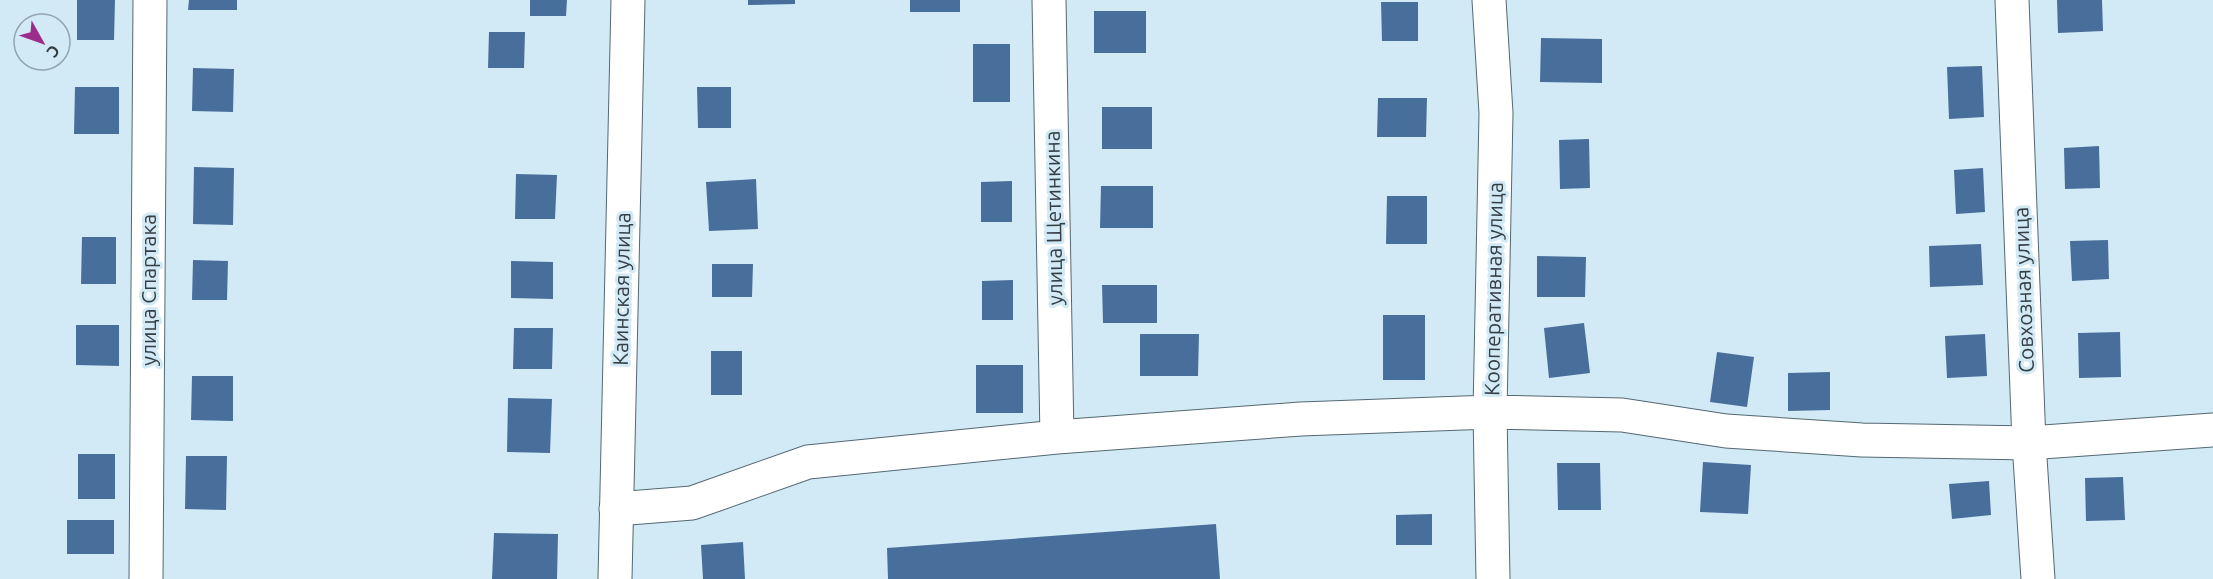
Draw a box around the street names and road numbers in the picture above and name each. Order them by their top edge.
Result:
street label: улица Щетинкина [1039,130,1067,306]
street label: Кооперативная улица [1479,182,1507,396]
street label: Совхозная улица [2008,207,2038,373]
street label: Каинская улица [608,212,634,366]
street label: улица Спартака [136,214,160,366]

